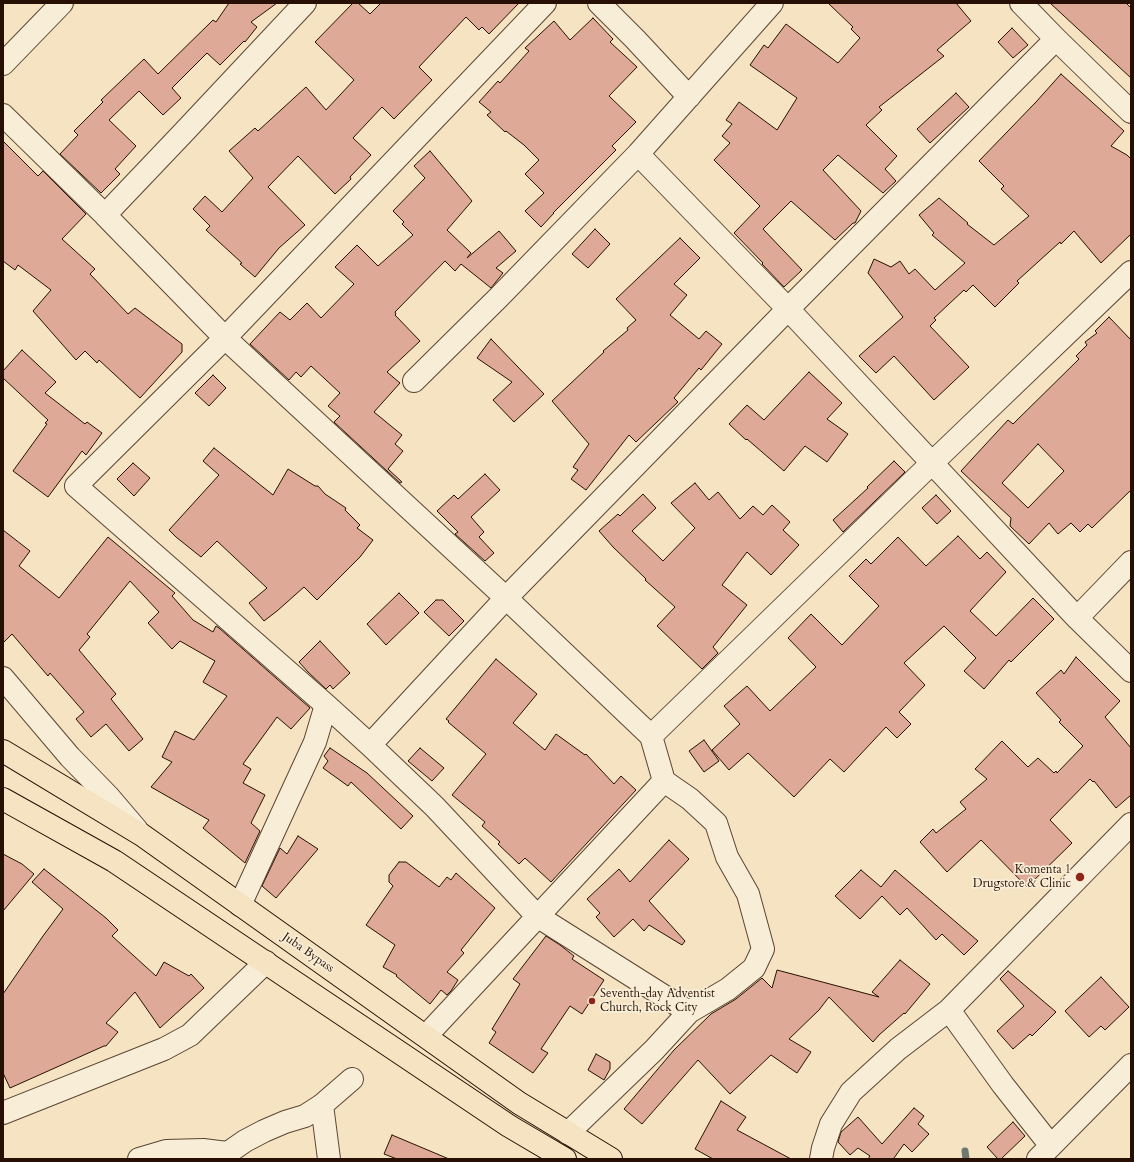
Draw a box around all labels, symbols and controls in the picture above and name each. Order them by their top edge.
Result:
place label: Komenta 1 Drugstore & Clinic [973,863,1071,891]
marker: Komenta 1 Drugstore & Clinic [1074,871,1086,883]
street label: Juba Bypass [279,930,337,976]
place label: Seventh-day Adventist Church, Rock City [600,987,715,1015]
marker: Seventh-day Adventist Church, Rock City [587,996,597,1006]

